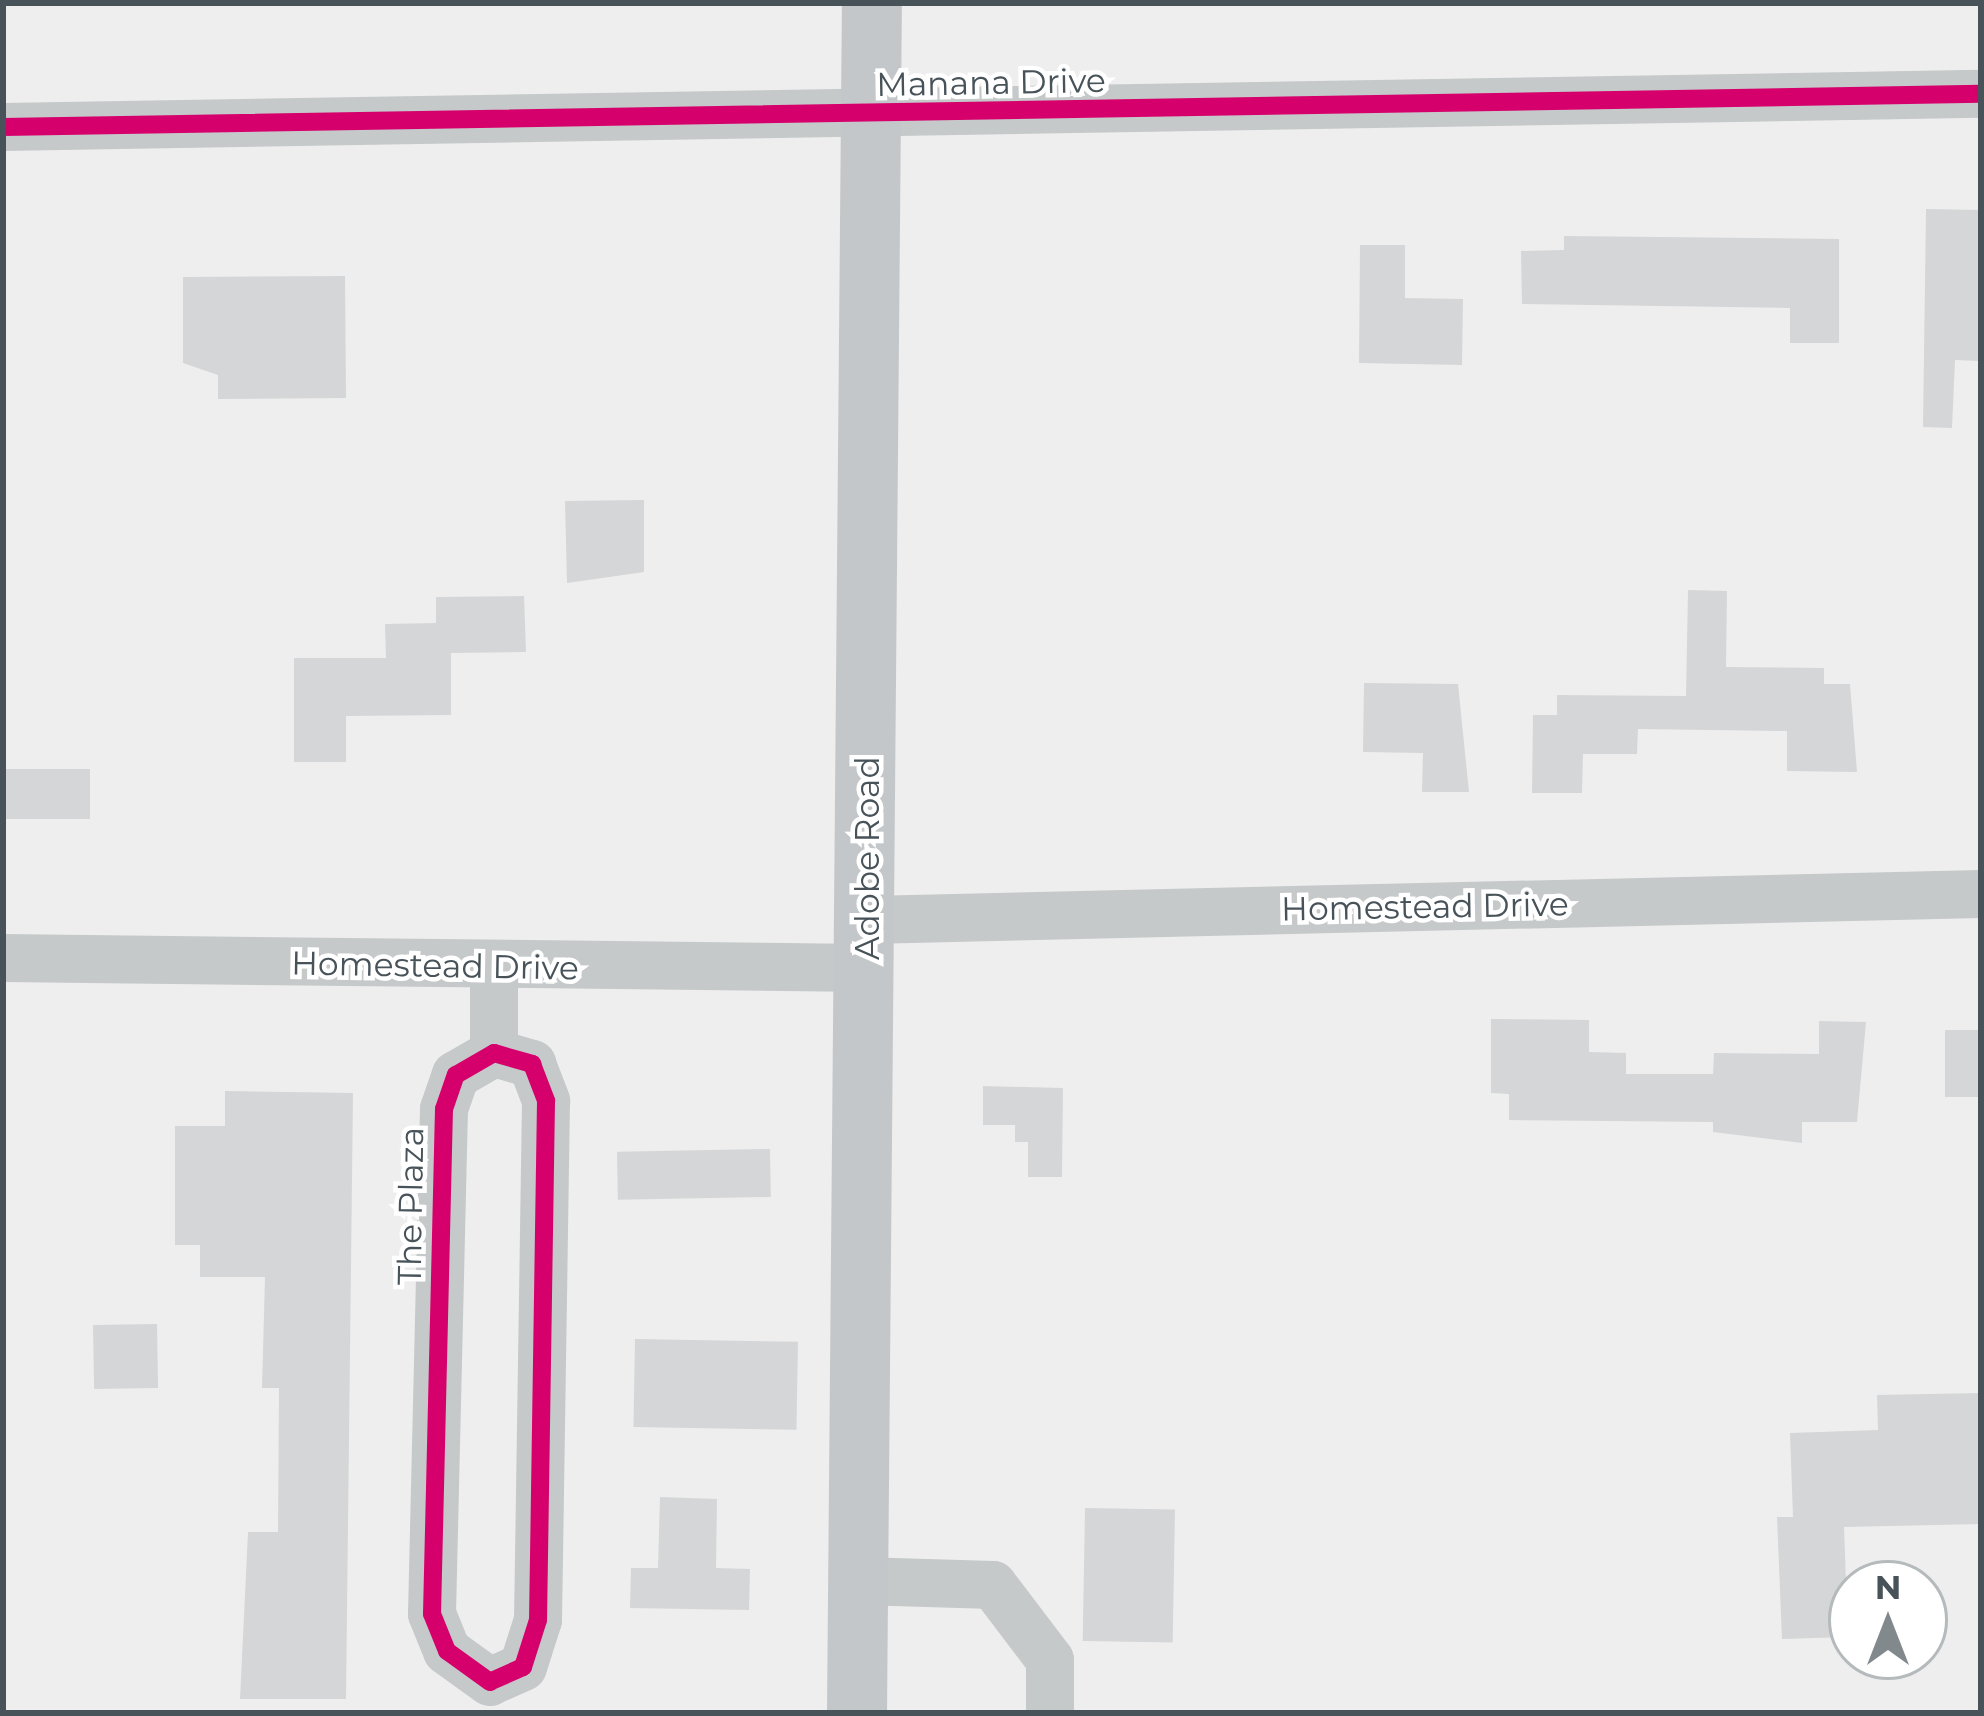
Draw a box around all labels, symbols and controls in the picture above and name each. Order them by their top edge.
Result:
street label: Manana Drive [876,61,1106,105]
street label: Adobe Road [848,756,888,960]
street label: Homestead Drive [1281,885,1569,929]
street label: Homestead Drive [291,944,579,988]
street label: The Plaza [390,1127,432,1285]
north arrow [1828,1560,1948,1680]
text: N [1875,1567,1901,1607]

